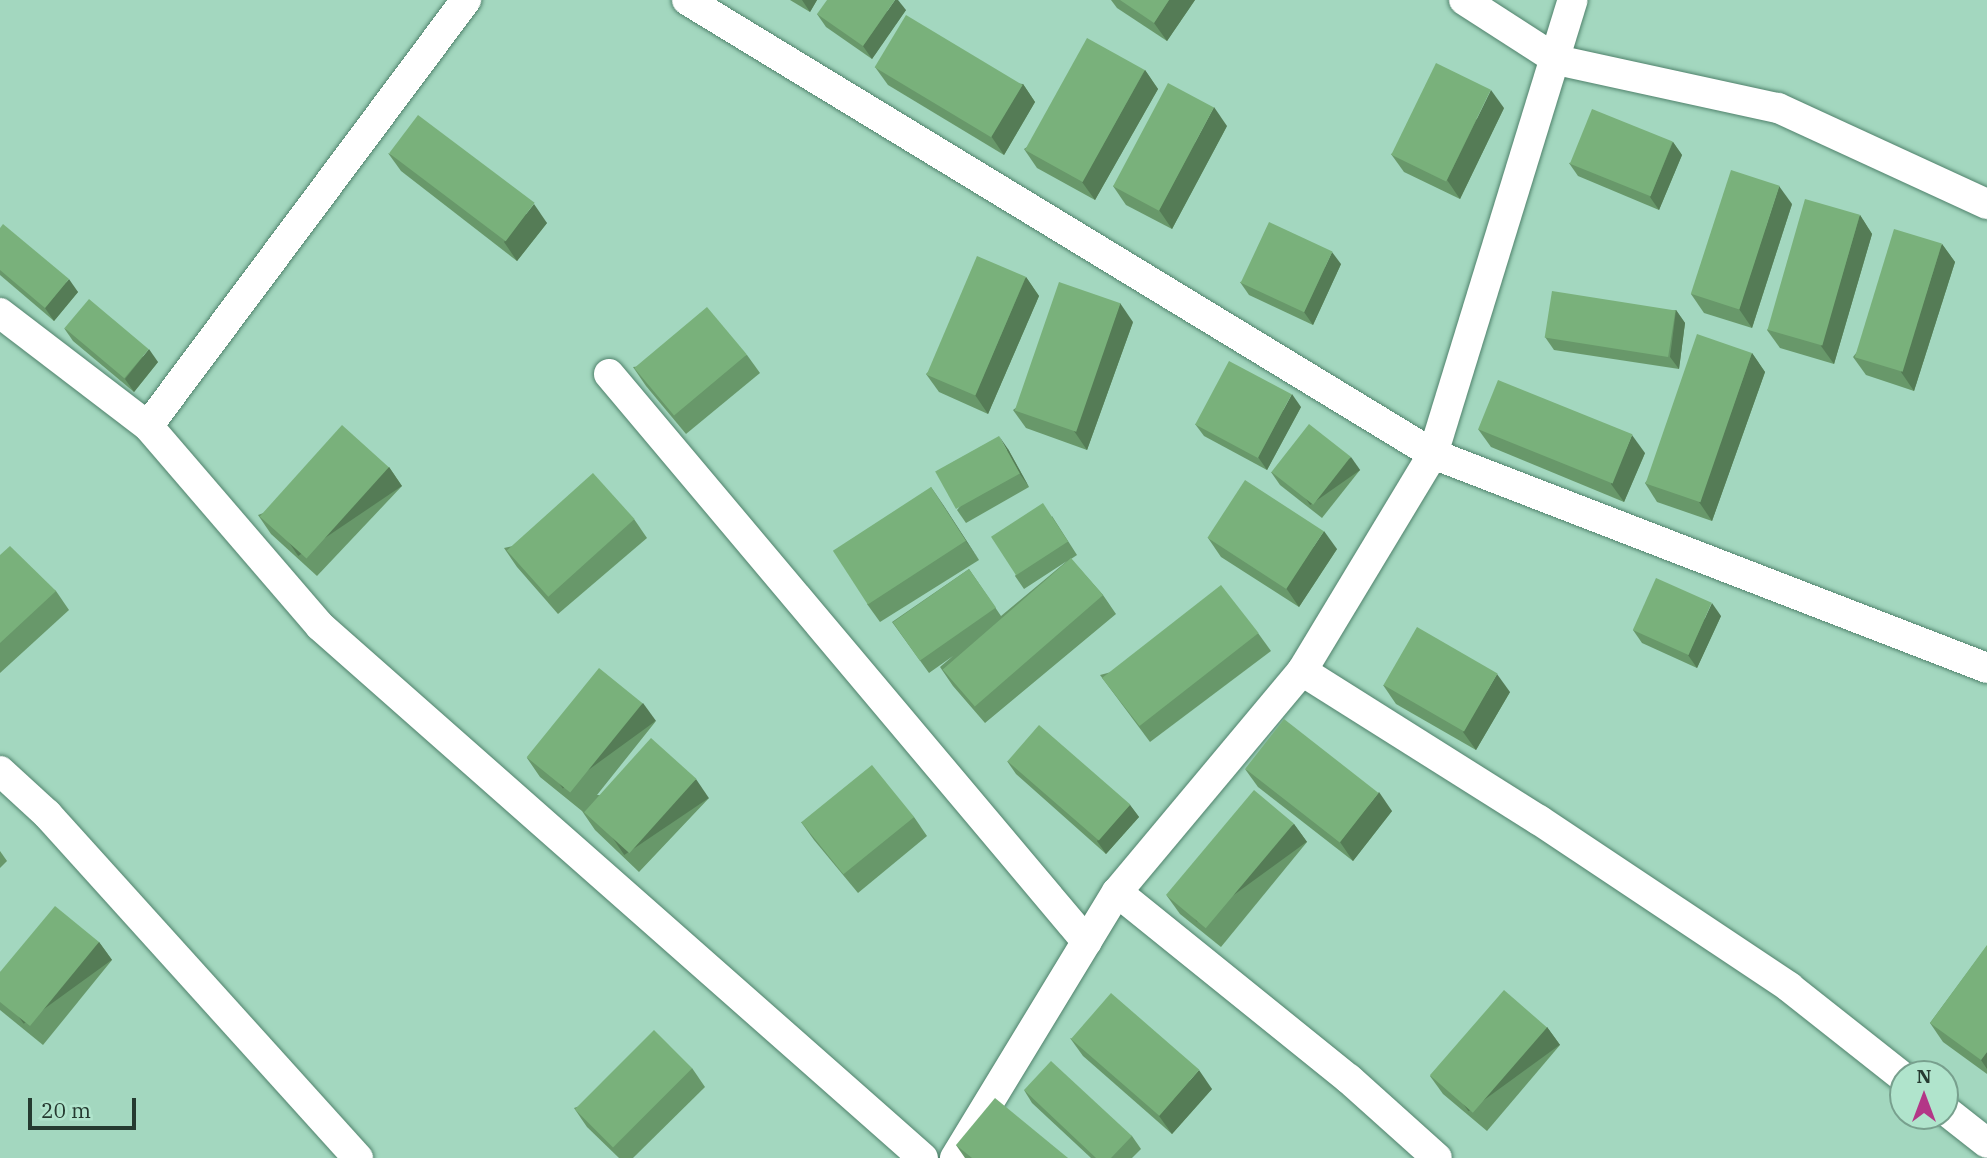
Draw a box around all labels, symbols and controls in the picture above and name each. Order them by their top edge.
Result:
north arrow [1889,1060,1959,1130]
text: N [1916,1064,1932,1088]
scale bar [32,1084,140,1128]
text: 20 m [41,1096,91,1124]

